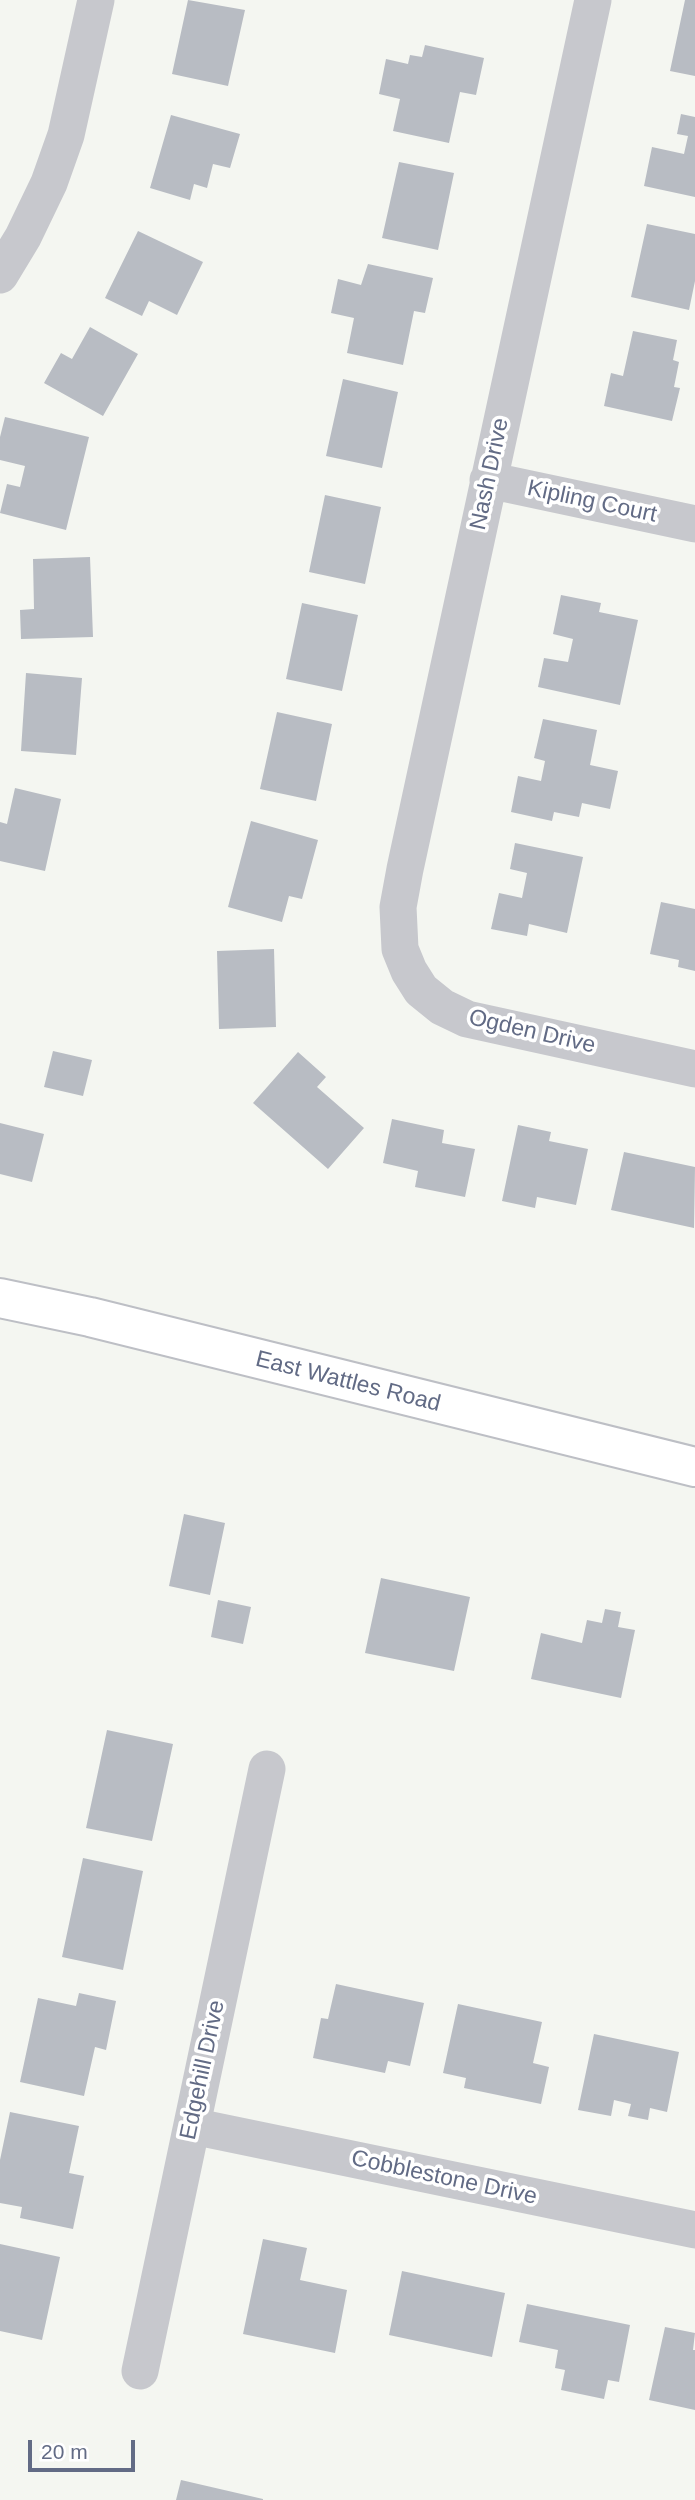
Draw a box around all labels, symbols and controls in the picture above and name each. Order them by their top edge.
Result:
street label: Nash Drive [465,415,515,533]
street label: Kipling Court [525,475,659,529]
street label: Ogden Drive [466,1004,598,1060]
street label: East Wattles Road [253,1346,443,1418]
street label: Edgehill Drive [175,1998,231,2142]
street label: Cobblestone Drive [349,2145,539,2211]
scale bar [32,2426,138,2470]
text: 20 m [41,2440,88,2463]

